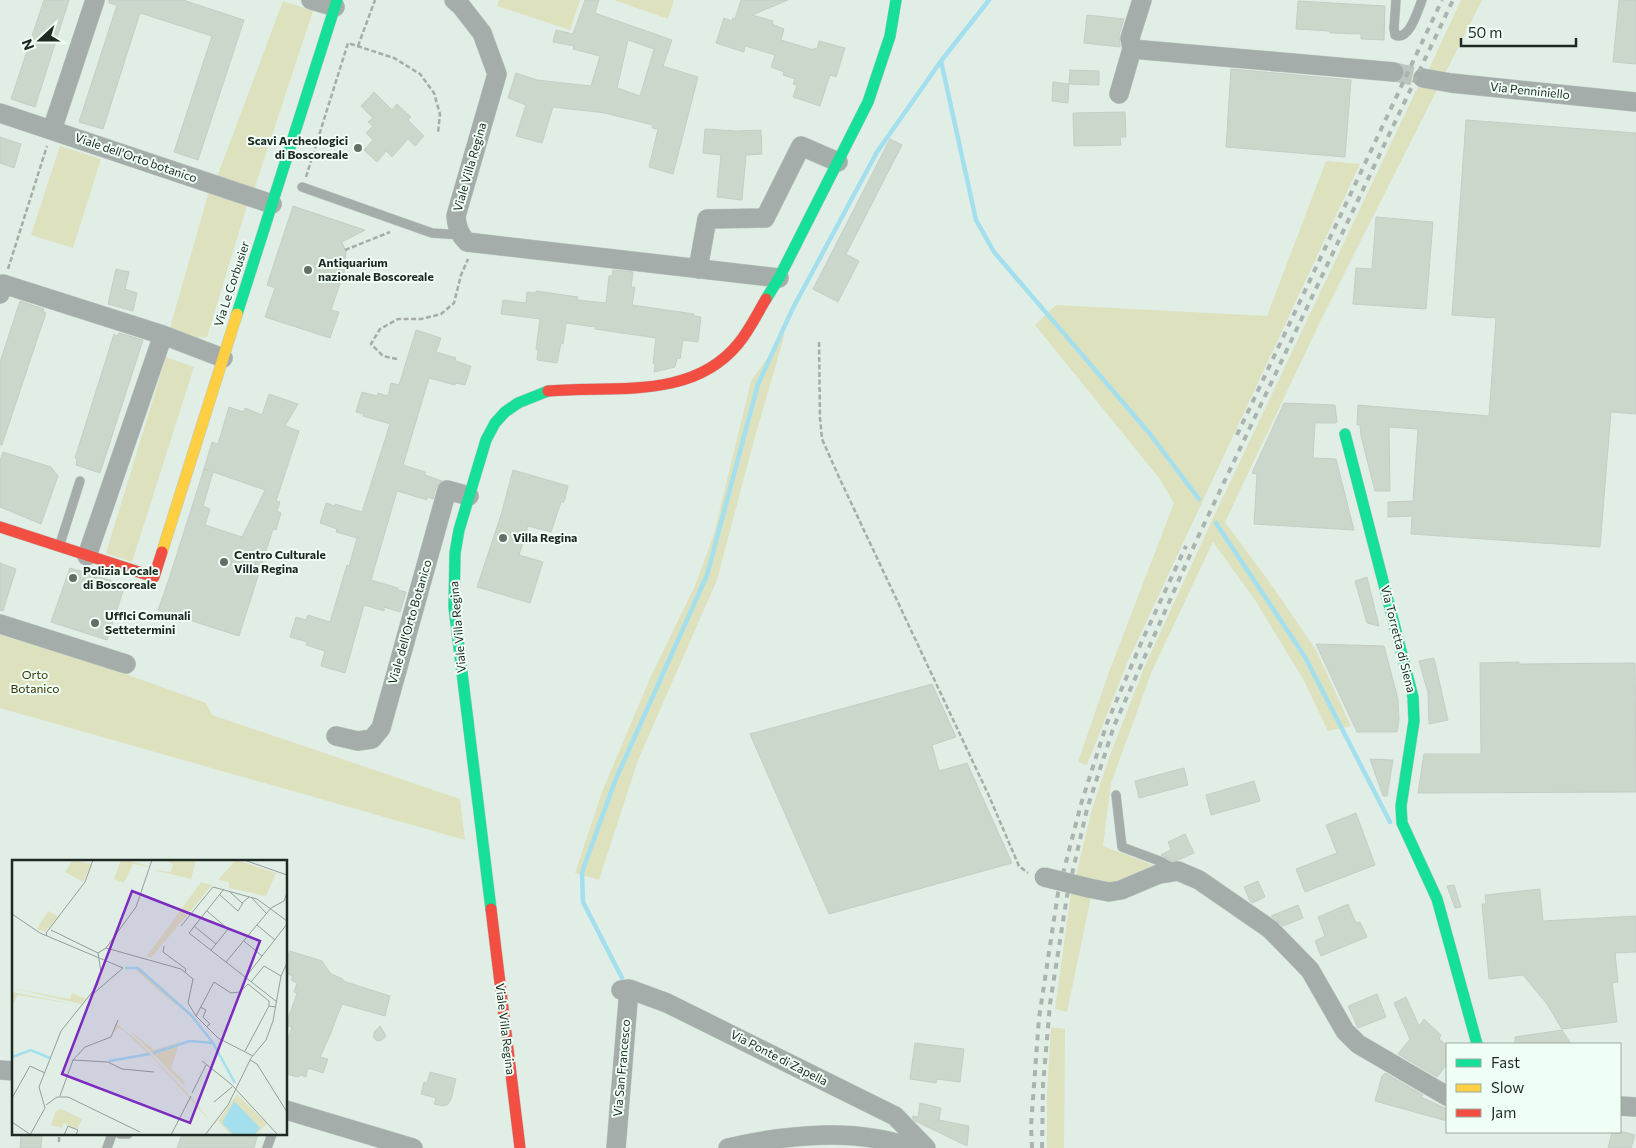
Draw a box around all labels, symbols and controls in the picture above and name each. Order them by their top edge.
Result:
north arrow [15,15,65,65]
scale bar [1461,15,1576,47]
text: 50 m [1468,23,1502,41]
text: N [18,37,37,53]
street label: Via Penniniello [1490,79,1571,101]
street label: Viale Villa Regina [450,121,488,213]
street label: Viale dell'Orto botanico [73,130,199,185]
place label: Scavi Archeologici di Boscoreale [247,133,348,161]
marker: Scavi Archeologici di Boscoreale [352,142,364,154]
street label: Via Le Corbusier [211,239,252,328]
place label: Antiquarium nazionale Boscoreale [318,255,434,283]
marker: Antiquarium nazionale Boscoreale [302,264,314,276]
place label: Villa Regina [513,530,577,544]
marker: Villa Regina [497,532,509,544]
place label: Centro Culturale Villa Regina [234,547,326,575]
marker: Centro Culturale Villa Regina [218,556,230,568]
street label: Viale dell'Orto Botanico [385,558,434,686]
place label: Polizia Locale di Boscoreale [83,563,158,591]
marker: Polizia Locale di Boscoreale [67,572,79,584]
street label: Viale Villa Regina [446,581,468,674]
street label: Via Torretta di Siena [1379,584,1419,694]
place label: Uffici Comunali Settetermini [105,608,191,636]
marker: Uffici Comunali Settetermini [89,617,101,629]
park label: Orto Botanico [10,667,60,695]
inset map [12,860,288,1136]
street label: Viale Villa Regina [493,982,519,1075]
street label: Via San Francesco [610,1019,632,1117]
street label: Via Ponte di Zapella [729,1027,830,1088]
legend [1446,1043,1621,1133]
text: Fast [1491,1053,1520,1071]
text: Slow [1491,1078,1524,1096]
text: Jam [1491,1103,1516,1121]

